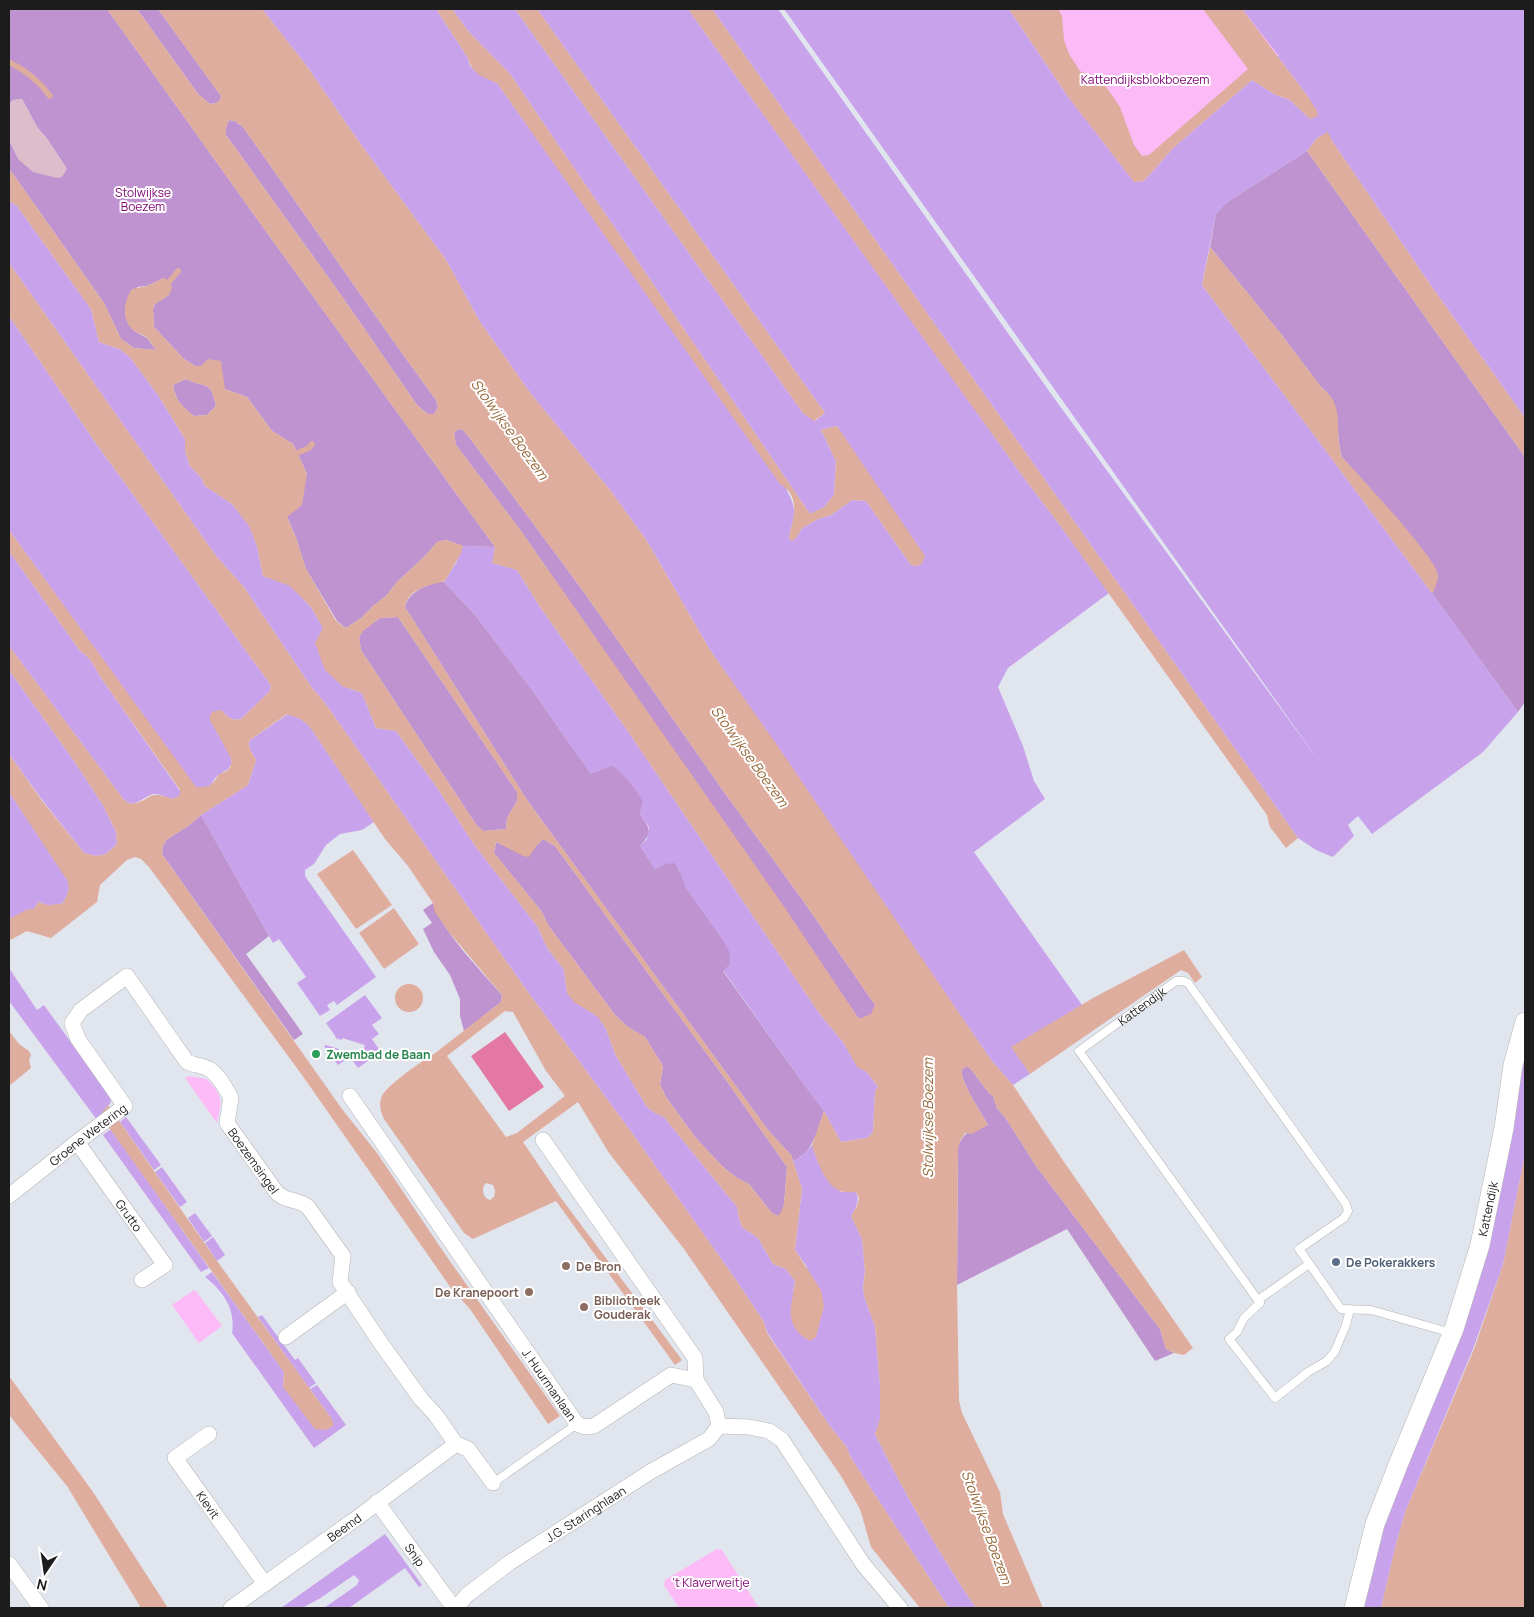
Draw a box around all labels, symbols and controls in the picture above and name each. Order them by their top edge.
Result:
park label: Kattendijksblokboezem [1081,71,1209,88]
park label: Stolwijkse Boezem [115,184,171,215]
water label: Stolwijkse Boezem [467,375,554,484]
water label: Stolwijkse Boezem [707,702,794,811]
street label: Kattendijk [1114,982,1170,1029]
place label: Zwembad de Baan [326,1046,431,1063]
marker: Zwembad de Baan [310,1048,322,1060]
water label: Stolwijkse Boezem [918,1057,937,1178]
street label: Groene Wetering [45,1099,130,1170]
street label: Boezemsingel [224,1124,283,1197]
street label: Kattendijk [1474,1179,1502,1238]
street label: Grutto [112,1196,147,1235]
place label: De Pokerakkers [1346,1254,1436,1271]
marker: De Pokerakkers [1330,1256,1342,1268]
place label: De Bron [576,1258,621,1275]
marker: De Bron [560,1260,572,1272]
place label: De Kranepoort [435,1284,519,1301]
marker: De Kranepoort [523,1286,535,1298]
place label: Bibliotheek Gouderak [594,1292,661,1323]
marker: Bibliotheek Gouderak [578,1301,590,1313]
street label: J. Huurmanlaan [519,1345,581,1424]
water label: Stolwijkse Boezem [958,1467,1017,1588]
street label: J.G. Staringhlaan [542,1481,629,1546]
street label: Kievit [193,1487,224,1522]
street label: Beemd [323,1509,365,1545]
street label: Snip [401,1540,429,1569]
north arrow [20,1547,70,1597]
park label: 't Klaverweitje [673,1574,749,1591]
text: N [35,1575,49,1596]

